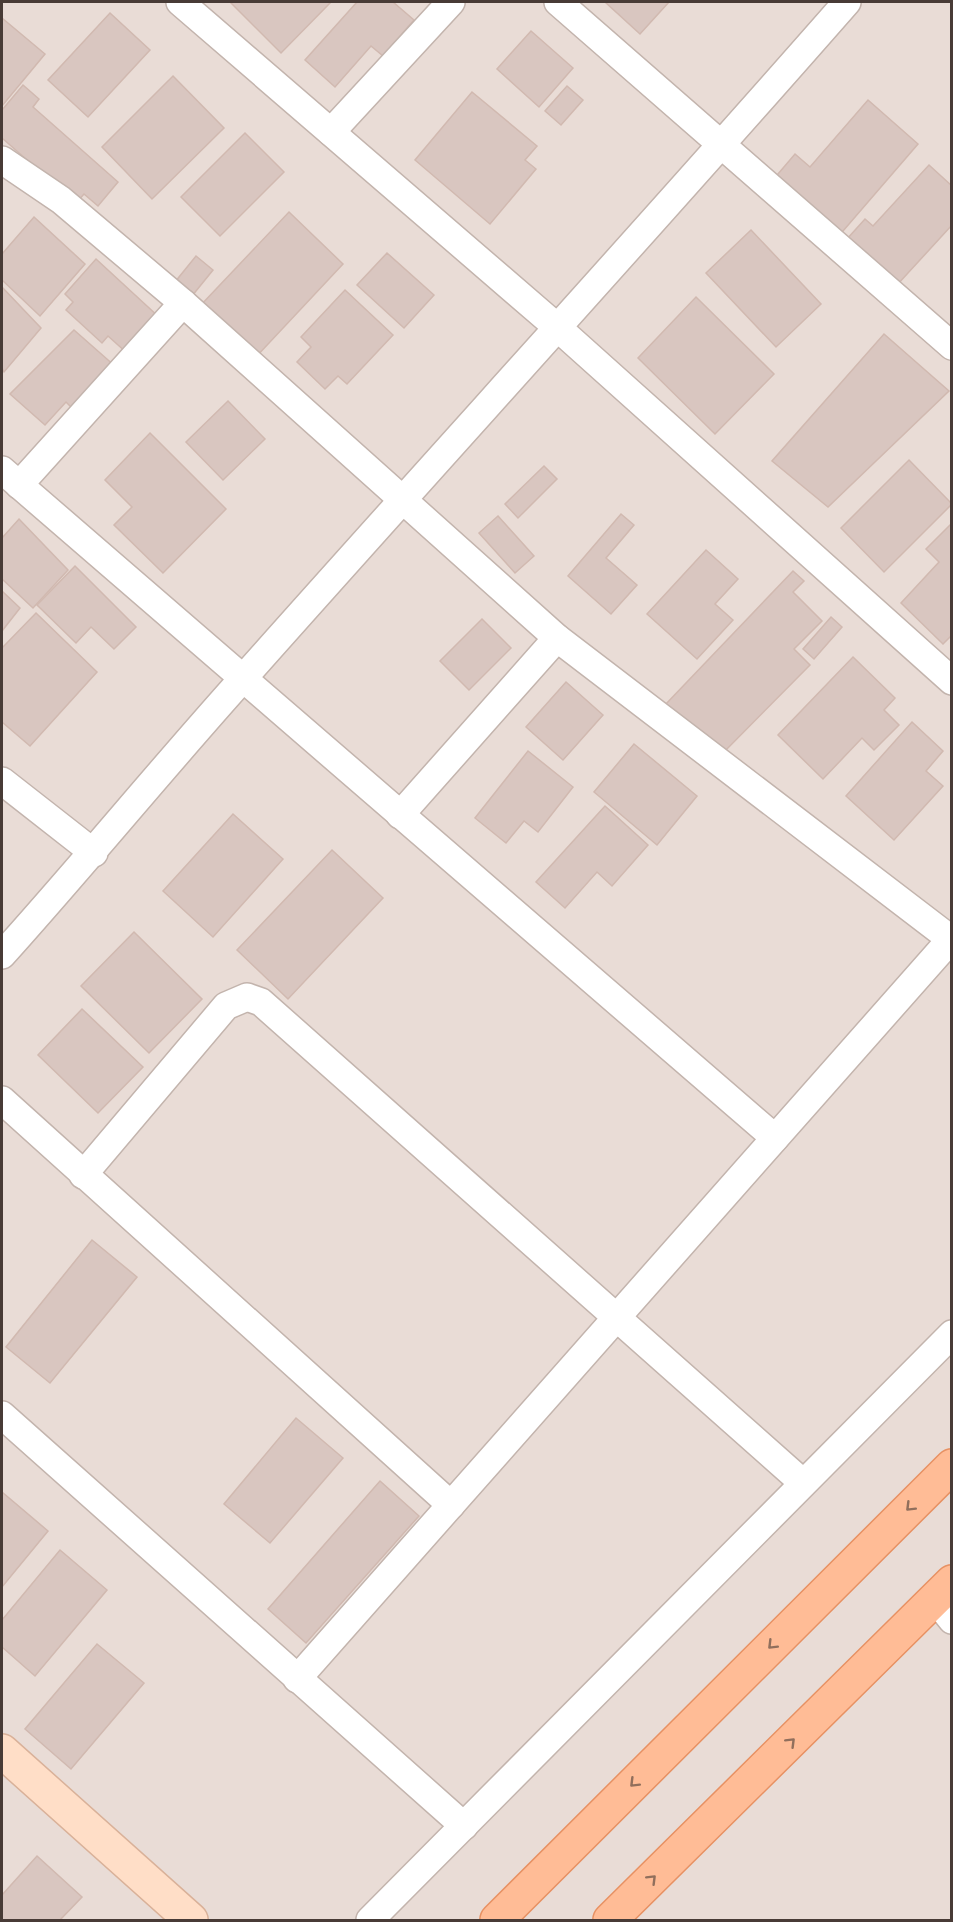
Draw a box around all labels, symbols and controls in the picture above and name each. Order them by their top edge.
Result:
one-way arrow [907,1500,917,1511]
one-way arrow [769,1638,779,1649]
one-way arrow [783,1739,794,1750]
one-way arrow [631,1775,642,1786]
one-way arrow [644,1876,655,1887]

